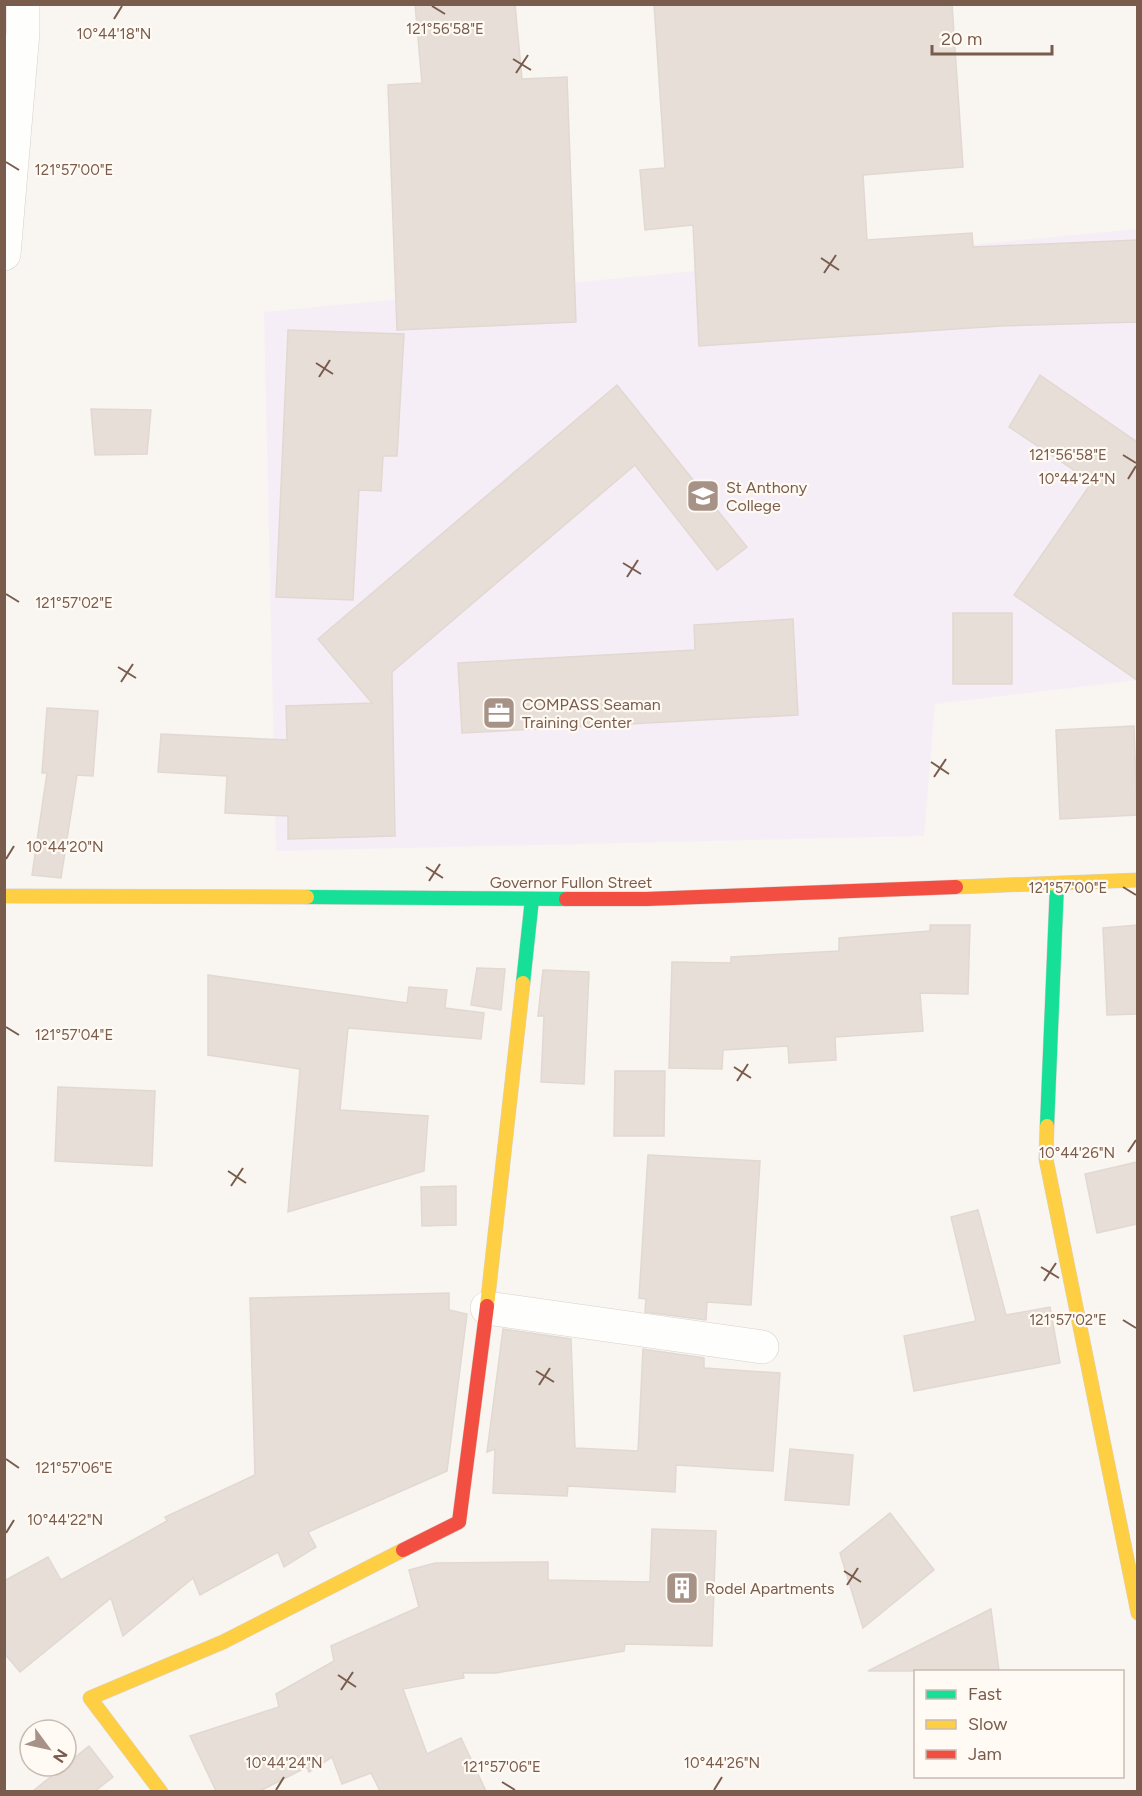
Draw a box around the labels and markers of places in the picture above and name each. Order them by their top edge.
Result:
school or university icon: St Anthony College [685,478,721,514]
place label: St Anthony College [726,478,808,515]
office icon: COMPASS Seaman Training Center [481,695,517,731]
place label: COMPASS Seaman Training Center [522,695,661,732]
building icon: Rodel Apartments [664,1570,700,1606]
place label: Rodel Apartments [705,1579,835,1598]

